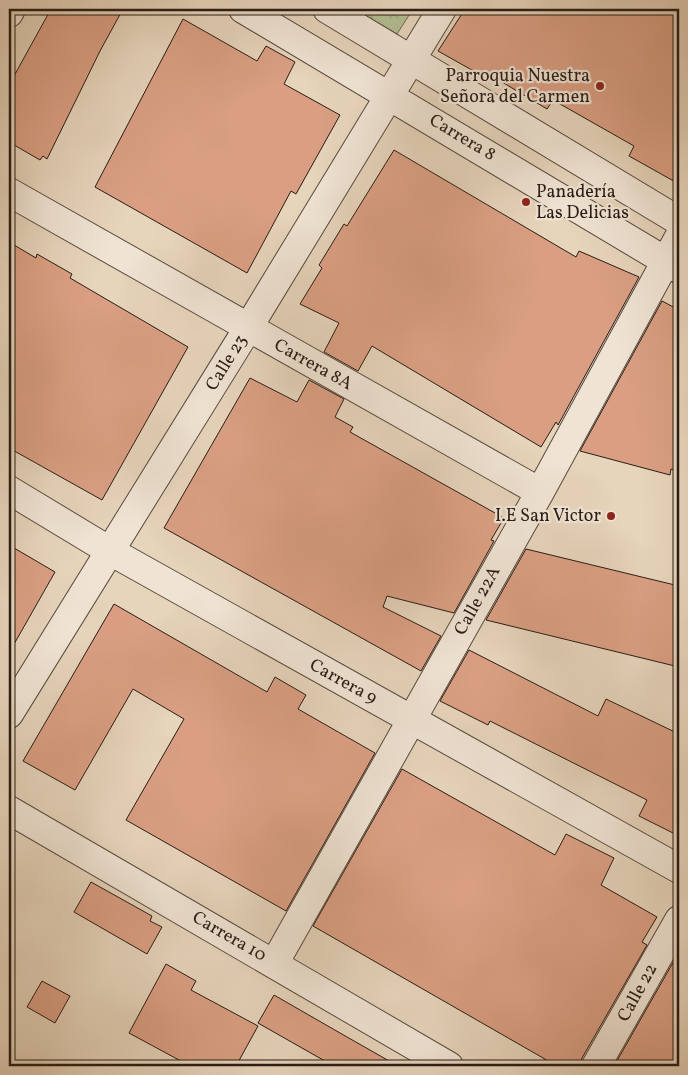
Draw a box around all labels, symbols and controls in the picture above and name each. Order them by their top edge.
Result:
place label: Parroquia Nuestra Señora del Carmen [440,64,590,110]
marker: Parroquia Nuestra Señora del Carmen [594,80,606,92]
street label: Carrera 8 [424,108,500,168]
place label: Panadería Las Delicias [536,180,629,226]
marker: Panadería Las Delicias [520,196,532,208]
street label: Calle 23 [200,330,254,396]
street label: Carrera 8A [269,333,357,397]
place label: I.E San Victor [495,504,601,529]
marker: I.E San Victor [605,510,617,522]
street label: Calle 22A [449,562,507,640]
street label: Carrera 9 [305,653,381,711]
street label: Carrera 10 [187,906,271,968]
street label: Calle 22 [612,959,664,1027]

